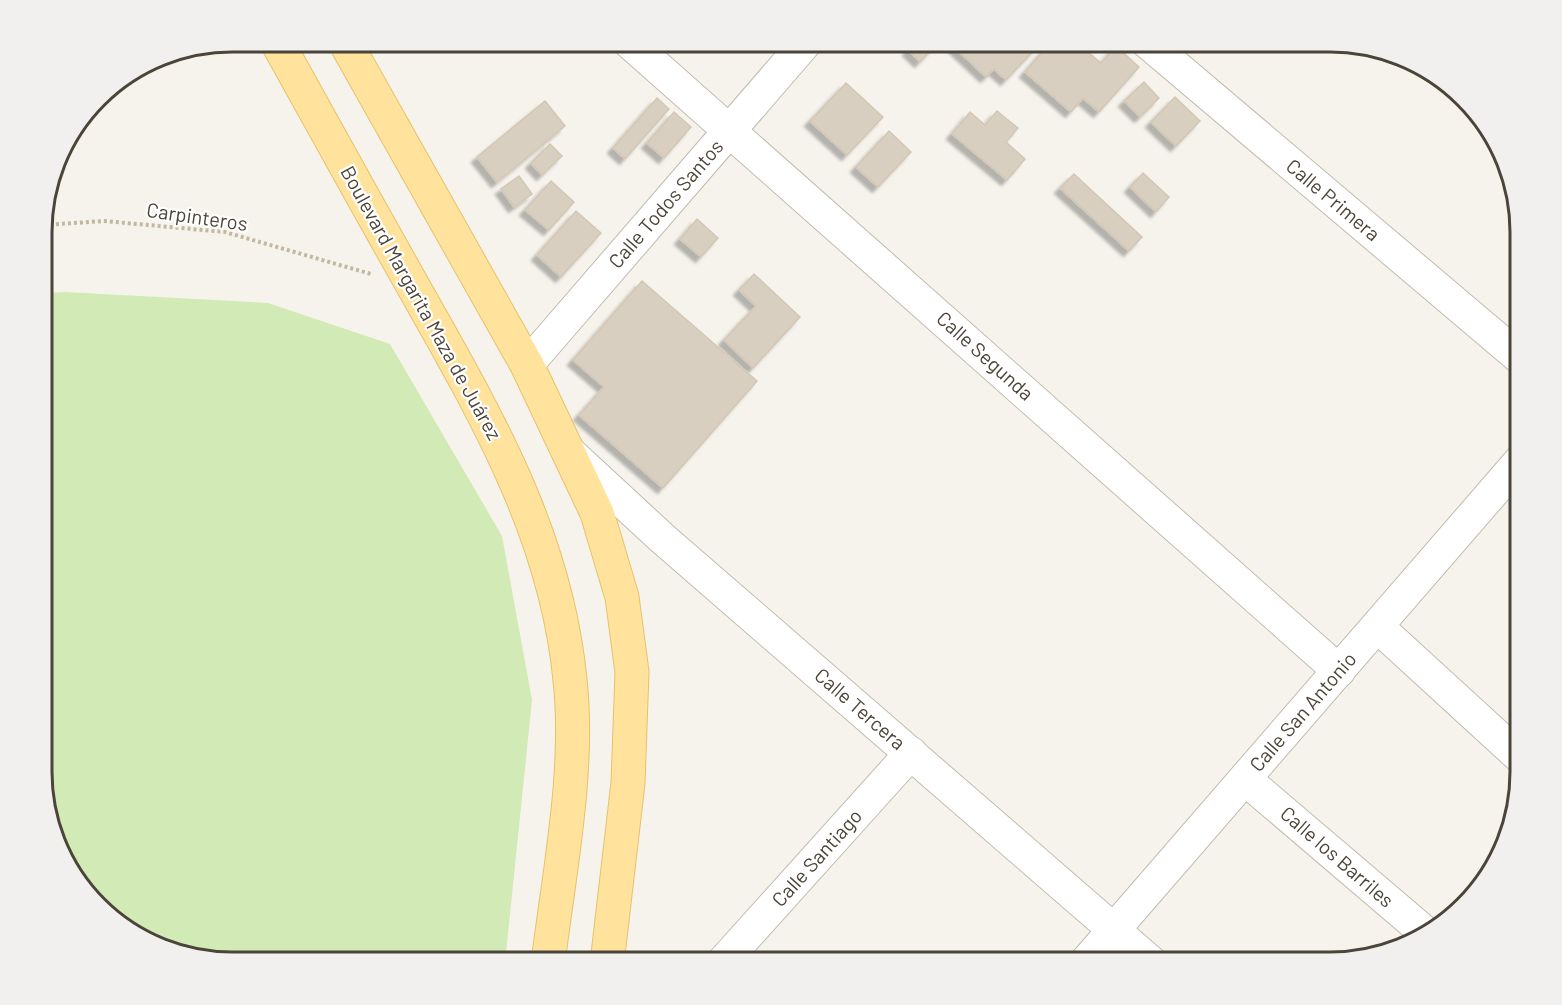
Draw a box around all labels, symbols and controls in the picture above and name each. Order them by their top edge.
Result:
street label: Calle Todos Santos [603,134,728,273]
street label: Calle Primera [1282,153,1385,245]
street label: Boulevard Margarita Maza de Juárez [336,161,507,444]
street label: Carpinteros [145,197,249,235]
street label: Calle Segunda [932,306,1039,405]
street label: Calle San Antonio [1244,647,1361,776]
street label: Calle Tercera [810,662,911,754]
street label: Calle los Barriles [1276,801,1399,912]
street label: Calle Santiago [766,804,866,911]

